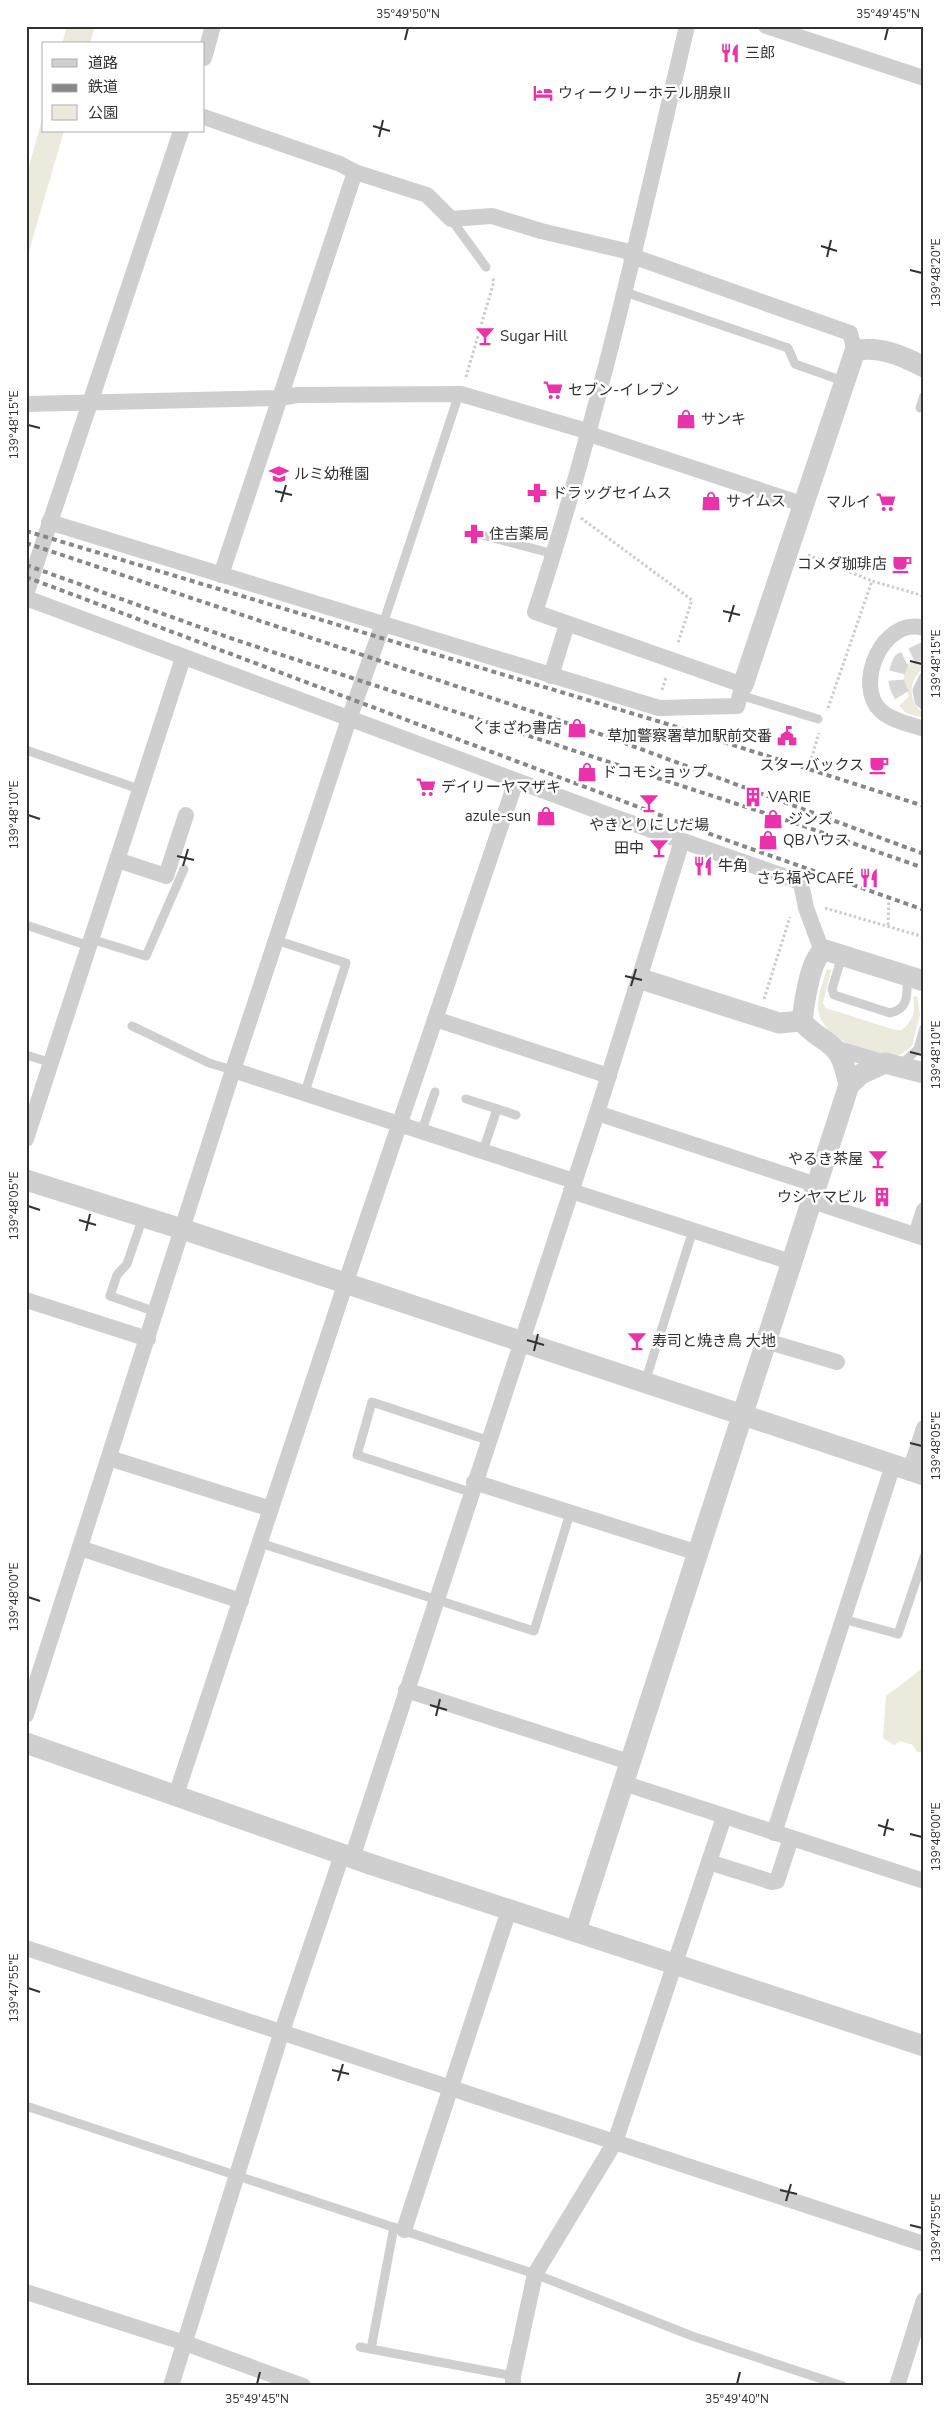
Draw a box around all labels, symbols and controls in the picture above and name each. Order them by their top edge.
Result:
text: 35°49'50"N [376,6,440,22]
text: 35°49'45"N [856,6,920,22]
legend [42,42,205,132]
restaurant icon: 三郎 [719,42,741,64]
place label: 三郎 [745,43,775,63]
text: 道路 [88,53,118,73]
text: 鉄道 [88,77,118,97]
hotel icon: ウィークリーホテル朋泉II [532,82,554,104]
place label: ウィークリーホテル朋泉II [558,83,731,103]
text: 公園 [88,103,118,123]
text: 139°48'20"E [928,238,944,308]
bar icon: Sugar Hill [474,325,496,347]
place label: Sugar Hill [500,326,568,346]
supermarket icon: セブン-イレブン [542,379,564,401]
place label: セブン-イレブン [568,380,679,400]
text: 139°48'15"E [6,390,22,460]
shop icon: サンキ [675,408,697,430]
place label: サンキ [701,409,746,429]
school or university icon: ルミ幼稚園 [268,463,290,485]
place label: ルミ幼稚園 [294,464,369,484]
pharmacy icon: ドラッグセイムス [526,482,548,504]
place label: ドラッグセイムス [552,483,672,503]
shop icon: サイムス [700,490,722,512]
place label: サイムス [726,491,786,511]
supermarket icon: マルイ [875,491,897,513]
place label: マルイ [826,492,871,512]
pharmacy icon: 住吉薬局 [463,523,485,545]
place label: 住吉薬局 [489,524,549,544]
cafe icon: コメダ珈琲店 [891,553,913,575]
place label: コメダ珈琲店 [797,554,887,574]
text: 139°48'15"E [928,629,944,699]
shop icon: くまざわ書店 [566,717,588,739]
place label: くまざわ書店 [472,718,562,738]
public building icon: 草加警察署草加駅前交番 [776,725,798,747]
place label: 草加警察署草加駅前交番 [607,726,772,746]
cafe icon: スターバックス [868,754,890,776]
place label: スターバックス [760,755,864,775]
shop icon: ドコモショップ [576,761,598,783]
place label: ドコモショップ [602,762,707,782]
supermarket icon: デイリーヤマザキ [415,776,437,798]
place label: デイリーヤマザキ [441,777,561,797]
text: 139°48'10"E [6,780,22,850]
building icon: VARIE [742,786,764,808]
place label: VARIE [767,787,811,807]
bar icon: やきとりにしだ場 [638,792,660,814]
shop icon: azule-sun [535,805,557,827]
place label: azule-sun [465,806,531,826]
shop icon: ジンズ [762,808,784,830]
place label: ジンズ [788,809,833,829]
place label: やきとりにしだ場 [589,815,709,835]
shop icon: QBハウス [757,829,779,851]
place label: QBハウス [783,830,850,850]
bar icon: 田中 [648,837,670,859]
place label: 田中 [614,838,644,858]
restaurant icon: 牛角 [692,855,714,877]
place label: 牛角 [718,856,748,876]
restaurant icon: さち福やCAFÉ [858,867,880,889]
place label: さち福やCAFÉ [756,868,854,888]
text: 139°48'10"E [928,1020,944,1090]
bar icon: やるき茶屋 [867,1148,889,1170]
place label: やるき茶屋 [788,1149,863,1169]
text: 139°48'05"E [6,1171,22,1241]
building icon: ウシヤマビル [871,1186,893,1208]
place label: ウシヤマビル [777,1187,867,1207]
bar icon: 寿司と焼き鳥 大地 [626,1330,648,1352]
place label: 寿司と焼き鳥 大地 [652,1331,776,1351]
text: 139°48'05"E [928,1411,944,1481]
text: 139°48'00"E [6,1562,22,1632]
text: 139°48'00"E [928,1802,944,1872]
text: 139°47'55"E [6,1953,22,2023]
text: 139°47'55"E [928,2193,944,2263]
text: 35°49'45"N [225,2391,289,2407]
text: 35°49'40"N [705,2391,769,2407]

